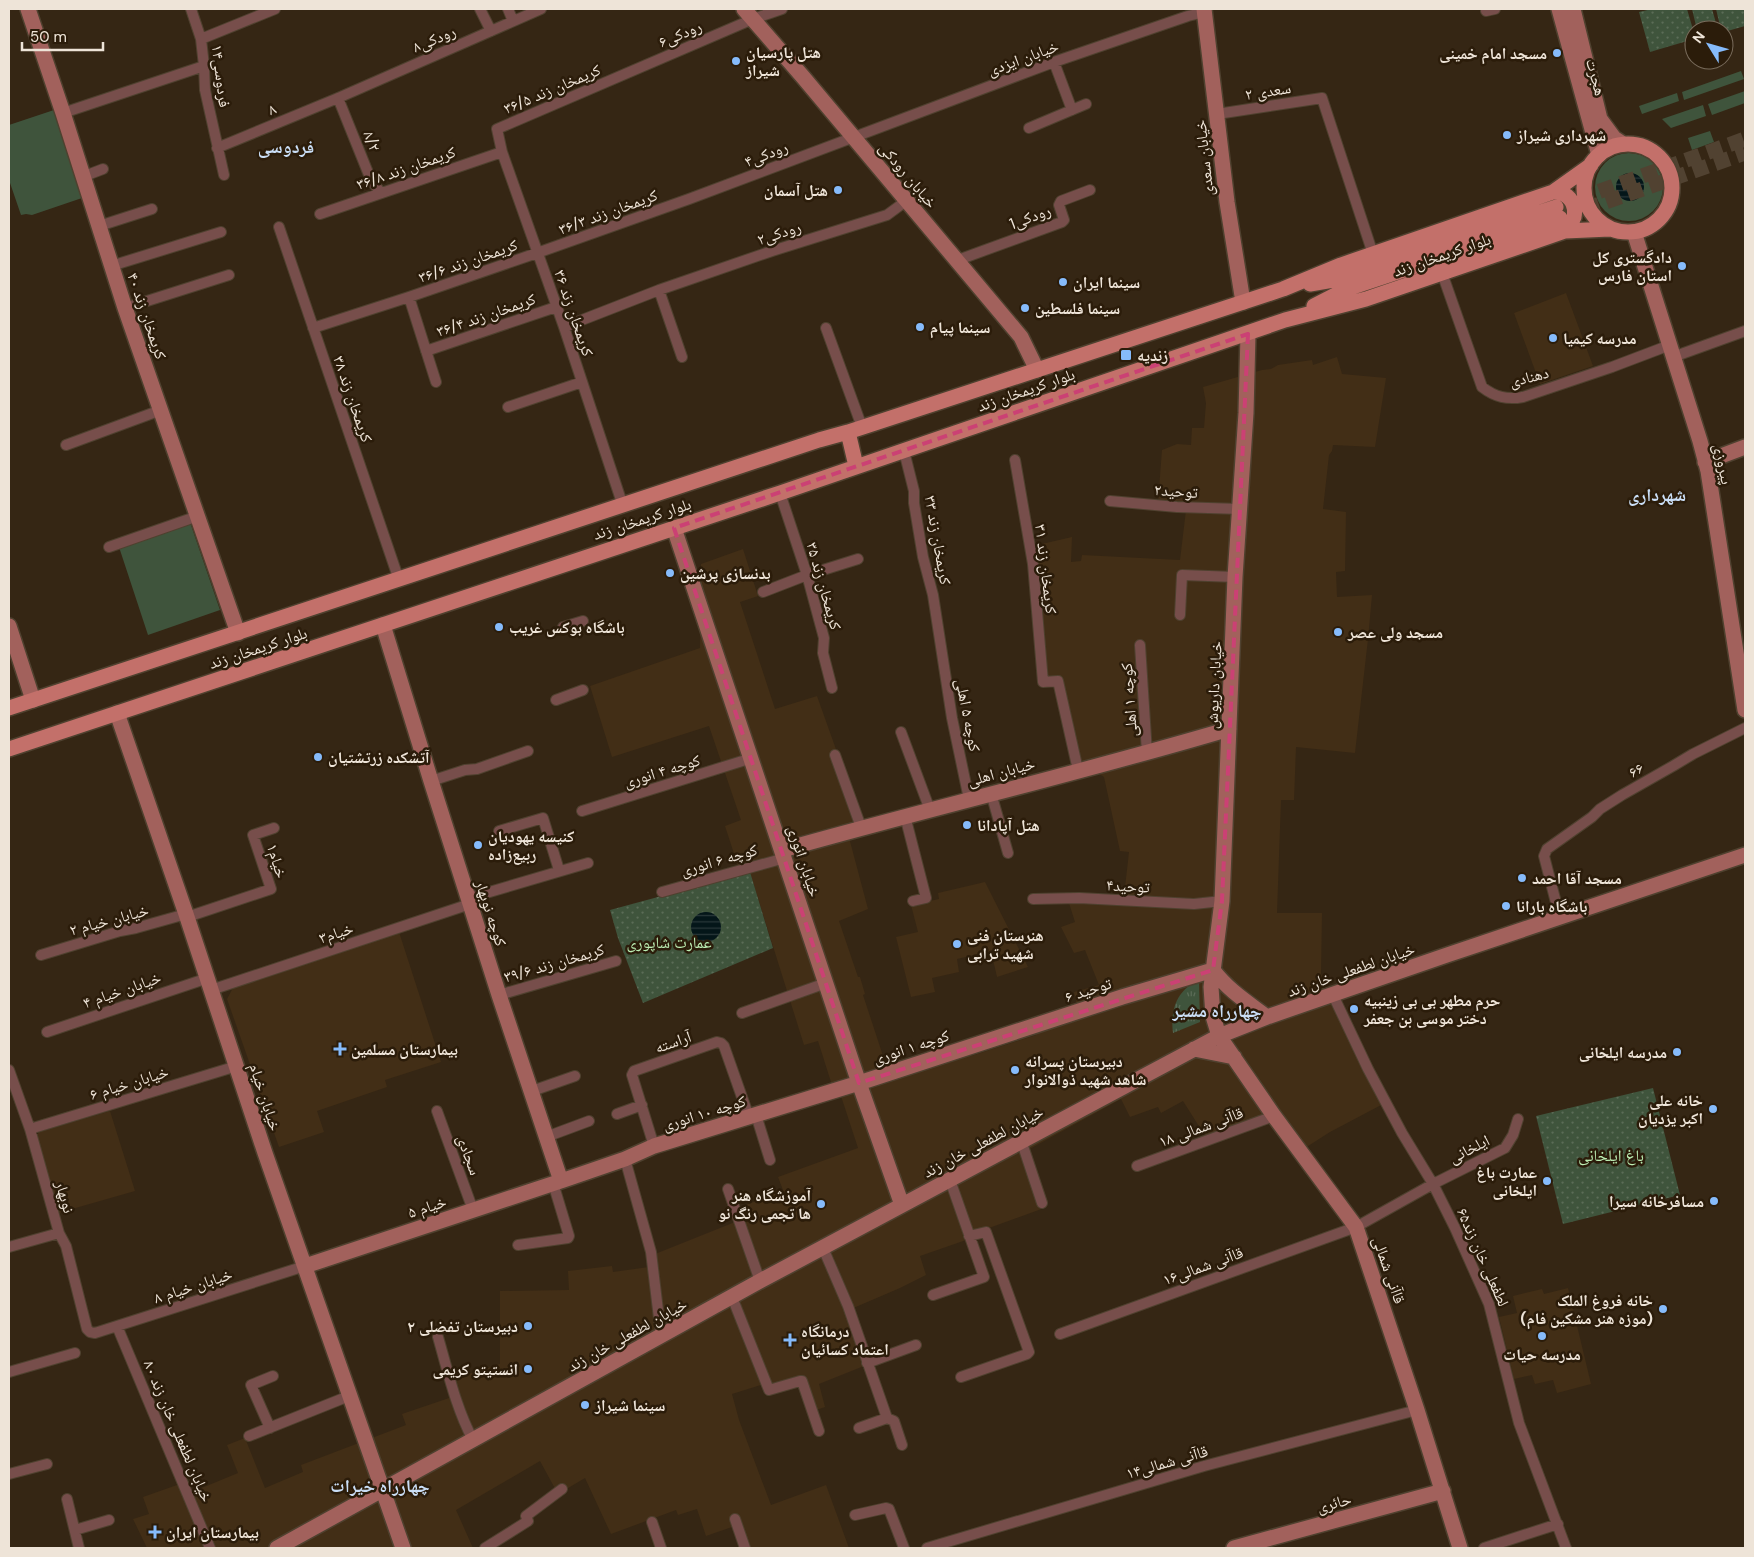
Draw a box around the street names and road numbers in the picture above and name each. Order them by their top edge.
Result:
street label: رودکی۶ [655,16,705,52]
street label: رودکی۸ [409,21,459,57]
street label: خیابان ایزدی [984,35,1062,81]
street label: فردوسی۱۴ [207,43,235,109]
street label: هجرت [1581,56,1611,98]
street label: کریمخان زند ۳۶/۵ [500,59,604,119]
street label: سعدی ۲ [1244,77,1292,105]
street label: ۸ [265,98,279,120]
street label: خیابان سعدی [1190,119,1218,197]
street label: ۸/۲ [358,127,386,155]
street label: رودکی۴ [741,136,791,172]
street label: خیابان رودکی [874,138,942,212]
street label: کریمخان زند ۳۶/۸ [354,141,459,195]
street label: کریمخان زند ۳۶/۳ [556,184,661,240]
street label: 1رودکی [1006,200,1054,234]
street label: رودکی۲ [754,216,804,250]
street label: بلوار کریمخان زند [1390,229,1494,281]
street label: کریمخان زند ۳۶/۶ [416,234,521,288]
street label: کریمخان زند ۳۶ [549,267,599,359]
street label: کریمخان زند ۴۰ [122,270,172,362]
street label: کریمخان زند ۳۶/۴ [434,288,539,342]
street label: کریمخان زند ۳۸ [328,353,378,445]
street label: دهنادی [1507,362,1551,392]
street label: بلوار کریمخان زند [974,364,1078,416]
street label: پیروزی [1708,442,1738,487]
street label: توحید۲ [1153,479,1199,503]
street label: بلوار کریمخان زند [590,493,694,545]
street label: کریمخان زند ۳۳ [920,494,956,587]
street label: کریمخان زند ۳۱ [1030,523,1062,615]
street label: کریمخان زند ۳۵ [801,540,847,633]
street label: بلوار کریمخان زند [206,622,310,674]
street label: خیابان داریوش [1201,641,1227,729]
street label: کوچه ۱ اهلی [1116,662,1142,738]
street label: کوچه ۵ اهلی [951,677,985,754]
street label: کوچه ۴ انوری [621,749,703,793]
street label: خیابان اهلی [965,753,1037,791]
street label: ۶۶ [1625,757,1647,783]
street label: خیابان انوری [783,823,825,899]
street label: کوچه ۶ انوری [678,839,760,881]
street label: ۱خیام [262,841,292,881]
street label: توحید۴ [1106,874,1151,898]
street label: کوچه نوبهار [470,876,512,949]
street label: خیابان خیام ۲ [67,899,151,941]
street label: خیام۳ [316,918,356,948]
street label: خیابان لطفعلی خان زند [1284,938,1418,1002]
street label: کریمخان زند ۳۹/۶ [501,939,607,987]
street label: خیابان خیام ۴ [80,967,164,1013]
street label: ۶ توحید [1062,973,1114,1007]
street label: کوچه ۱ انوری [870,1025,952,1069]
street label: آراسته [652,1026,695,1058]
street label: خیابان خیام ۶ [87,1061,171,1105]
street label: خیابان خیام [244,1061,286,1133]
street label: کوچه ۱۰ انوری [660,1090,749,1136]
street label: خیابان لطفعلی خان زند [919,1101,1047,1183]
street label: ۱۸ قاآنی شمالی [1156,1102,1246,1152]
street label: ایلخانی [1445,1130,1493,1168]
street label: سجادی [452,1132,486,1178]
street label: نوبهار [50,1177,80,1216]
street label: ۵ خیام [405,1191,449,1223]
street label: لطفعلی خان زند۶۵ [1452,1204,1514,1310]
street label: قاآنی شمالی [1368,1234,1410,1306]
street label: قاآنی شمالی۱۶ [1160,1242,1246,1290]
street label: خیابان خیام ۸ [151,1263,235,1309]
street label: خیابان لطفعلی خان زند [564,1293,690,1377]
street label: خیابان لطفعلی خان زند ۸۰ [139,1357,217,1505]
street label: قاآنی شمالی۱۴ [1124,1440,1210,1484]
street label: حائری [1314,1488,1354,1518]

